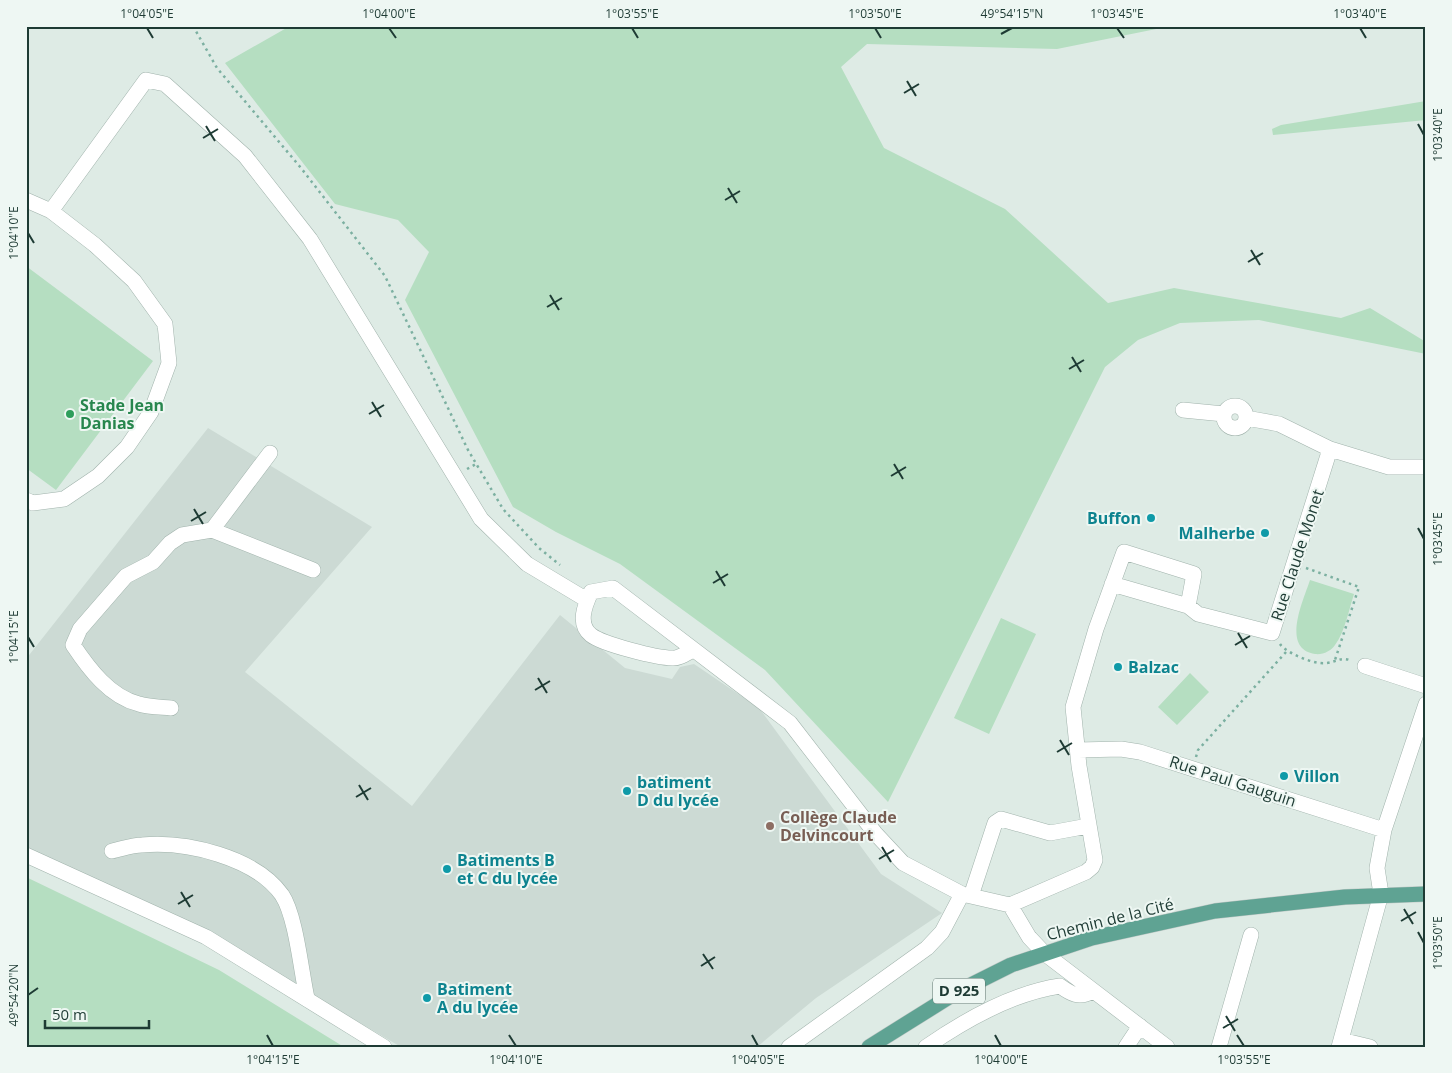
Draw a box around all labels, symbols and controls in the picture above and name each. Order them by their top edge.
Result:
text: 1°04'05"E [120,5,174,22]
text: 1°04'00"E [362,5,416,22]
text: 1°03'55"E [605,5,659,22]
text: 1°03'50"E [848,5,902,22]
text: 49°54'15"N [981,5,1043,22]
text: 1°03'45"E [1090,5,1144,22]
text: 1°03'40"E [1333,5,1387,22]
text: 1°03'40"E [1429,108,1446,162]
text: 1°04'10"E [5,206,22,260]
place label: Stade Jean Danias [80,394,164,434]
marker: Stade Jean Danias [64,408,76,420]
street label: Rue Claude Monet [1265,486,1329,624]
place label: Buffon [1087,507,1141,529]
marker: Buffon [1145,512,1157,524]
text: 1°03'45"E [1429,512,1446,566]
place label: Malherbe [1179,522,1255,544]
marker: Malherbe [1259,527,1271,539]
text: 1°04'15"E [5,610,22,664]
place label: Balzac [1128,656,1179,678]
marker: Balzac [1112,661,1124,673]
street label: Rue Paul Gauguin [1167,750,1299,812]
place label: Villon [1294,765,1339,787]
marker: Villon [1278,770,1290,782]
place label: batiment D du lycée [637,771,719,811]
marker: batiment D du lycée [621,785,633,797]
place label: Collège Claude Delvincourt [780,806,897,846]
marker: Collège Claude Delvincourt [764,820,776,832]
place label: Batiments B et C du lycée [457,849,558,889]
marker: Batiments B et C du lycée [441,863,453,875]
street label: Chemin de la Cité [1044,893,1176,945]
text: 1°03'50"E [1429,916,1446,970]
text: 49°54'20"N [5,964,22,1026]
place label: Batiment A du lycée [437,978,518,1018]
road number: D 925 [933,978,985,1004]
marker: Batiment A du lycée [421,992,433,1004]
scale bar [45,998,149,1030]
text: 50 m [52,1004,87,1024]
text: 1°04'15"E [246,1051,300,1068]
text: 1°04'10"E [489,1051,543,1068]
text: 1°04'05"E [731,1051,785,1068]
text: 1°04'00"E [974,1051,1028,1068]
text: 1°03'55"E [1217,1051,1271,1068]

